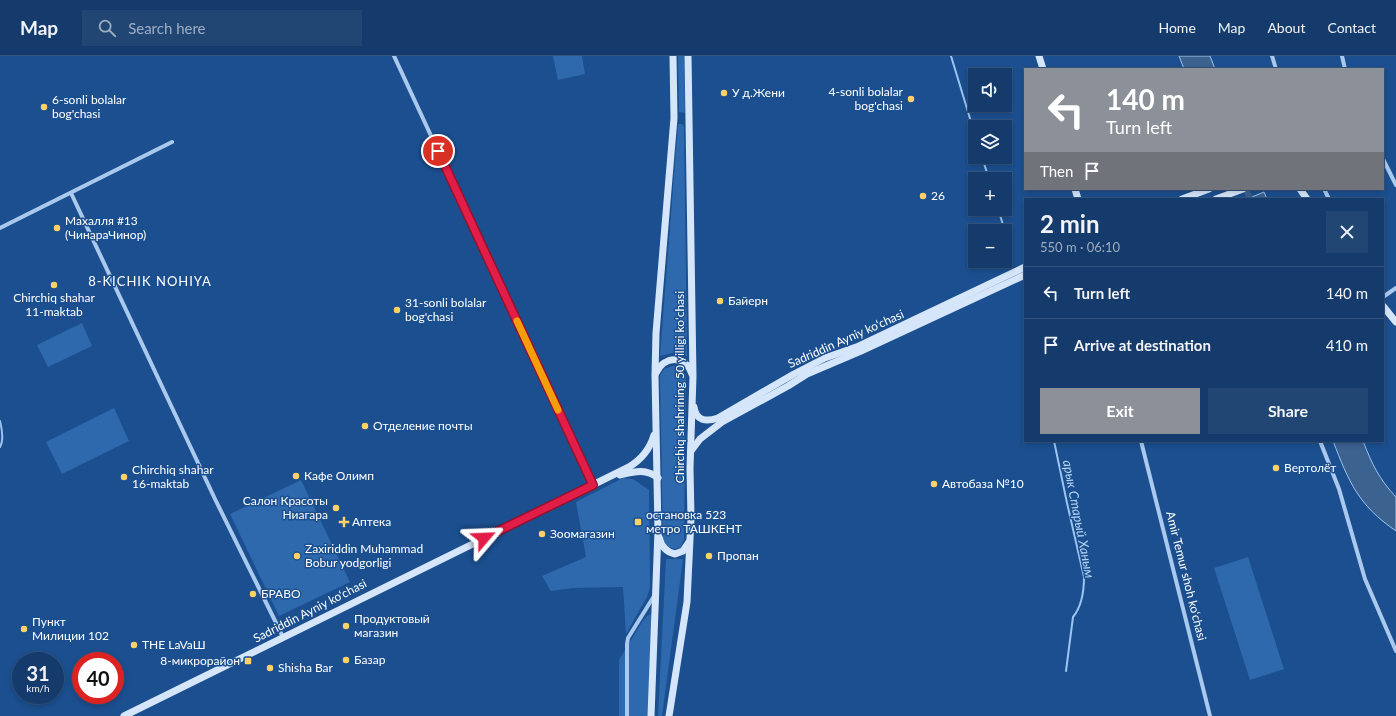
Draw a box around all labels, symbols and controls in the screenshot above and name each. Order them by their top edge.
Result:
search box [82,10,362,46]
text: Map [20,16,58,39]
icon: search [96,17,118,39]
text: Search here [128,19,206,37]
text: Home [1158,19,1196,36]
text: Map [1218,19,1245,36]
text: About [1267,19,1305,36]
text: Contact [1327,19,1376,36]
map controls [968,68,1012,268]
button: sound [968,68,1012,112]
text: 140 m [1106,82,1185,116]
place label: 4-sonli bolalar bog'chasi [829,84,904,113]
icon: left [1040,84,1092,136]
place label: У д.Жени [732,85,785,100]
marker: У д.Жени [719,88,729,98]
place label: 6-sonli bolalar bog'chasi [52,92,127,121]
marker: 4-sonli bolalar bog'chasi [906,94,916,104]
marker: 6-sonli bolalar bog'chasi [39,102,49,112]
text: Turn left [1106,116,1172,138]
button: layers [968,120,1012,164]
pin [421,134,455,168]
icon: arrive [427,140,449,162]
icon: arrive [1081,160,1103,182]
text: Then [1040,162,1073,180]
button: + [968,172,1012,216]
place label: 26 [931,188,945,203]
marker: 26 [918,191,928,201]
text: 2 min [1040,209,1100,238]
button: close [1326,211,1368,253]
place label: Махалля #13 (ЧинараЧинор) [65,213,146,242]
marker: Махалля #13 (ЧинараЧинор) [52,223,62,233]
button: − [968,224,1012,268]
text: 550 m · 06:10 [1040,239,1120,255]
district label: 8-KICHIK NOHIYA [88,273,212,289]
marker: Chirchiq shahar 11-maktab [49,280,59,290]
icon: left [1040,282,1062,304]
text: Turn left [1074,284,1130,302]
text: 140 m [1326,284,1368,302]
place label: Chirchiq shahar 11-maktab [13,290,95,319]
street label: Chirchiq shahrining 50 yilligi koʻchasi [672,291,687,483]
place label: Байерн [728,293,768,308]
place label: 31-sonli bolalar bog'chasi [405,295,487,324]
marker: Байерн [715,296,725,306]
marker: 31-sonli bolalar bog'chasi [392,305,402,315]
street label: Sadriddin Ayniy ko‘chasi [785,306,906,371]
icon: arrive [1040,334,1062,356]
text: Arrive at destination [1074,336,1211,354]
text: 410 m [1326,336,1368,354]
button: Exit [1040,388,1200,434]
button: Share [1208,388,1368,434]
place label: Отделение почты [373,418,473,433]
marker: Отделение почты [360,421,370,431]
water label: арык Старый Ханым [1060,459,1098,579]
place label: Вертолёт [1284,460,1336,475]
place label: Chirchiq shahar 16-maktab [132,462,214,491]
marker: Вертолёт [1271,463,1281,473]
place label: Кафе Олимп [304,468,374,483]
marker: Кафе Олимп [291,471,301,481]
marker: Chirchiq shahar 16-maktab [119,472,129,482]
place label: Автобаза №10 [942,476,1024,491]
marker: Автобаза №10 [929,479,939,489]
place label: Салон Красоты Ниагара [243,493,328,522]
marker: Салон Красоты Ниагара [331,503,341,513]
place label: остановка 523 метро ТАШКЕНТ [646,507,742,536]
street label: Amir Temur shoh ko‘chasi [1163,510,1210,642]
place label: Аптека [352,514,391,529]
marker: Аптека [339,517,349,527]
position arrow [463,517,505,559]
marker: остановка 523 метро ТАШКЕНТ [633,517,643,527]
place label: Зоомагазин [550,526,615,541]
marker: Зоомагазин [537,529,547,539]
place label: Zaxiriddin Muhammad Bobur yodgorligi [305,541,423,570]
place label: Пропан [717,548,759,563]
marker: Zaxiriddin Muhammad Bobur yodgorligi [292,551,302,561]
marker: Пропан [704,551,714,561]
street label: Sadriddin Ayniy ko‘chasi [251,575,369,646]
place label: БРАВО [261,586,301,601]
marker: БРАВО [248,589,258,599]
place label: Продуктовый магазин [354,611,430,640]
place label: Пункт Милиции 102 [32,614,109,643]
marker: Продуктовый магазин [341,621,351,631]
marker: Пункт Милиции 102 [19,624,29,634]
place label: THE LaVaШ [142,637,206,652]
marker: THE LaVaШ [129,640,139,650]
speed limit sign: 40 [72,652,124,704]
place label: Базар [354,652,386,667]
place label: 8-микрорайон [160,653,240,668]
marker: Базар [341,655,351,665]
marker: 8-микрорайон [243,656,253,666]
place label: Shisha Bar [278,660,334,675]
text: 31 [26,661,50,685]
marker: Shisha Bar [265,663,275,673]
text: km/h [26,682,50,694]

